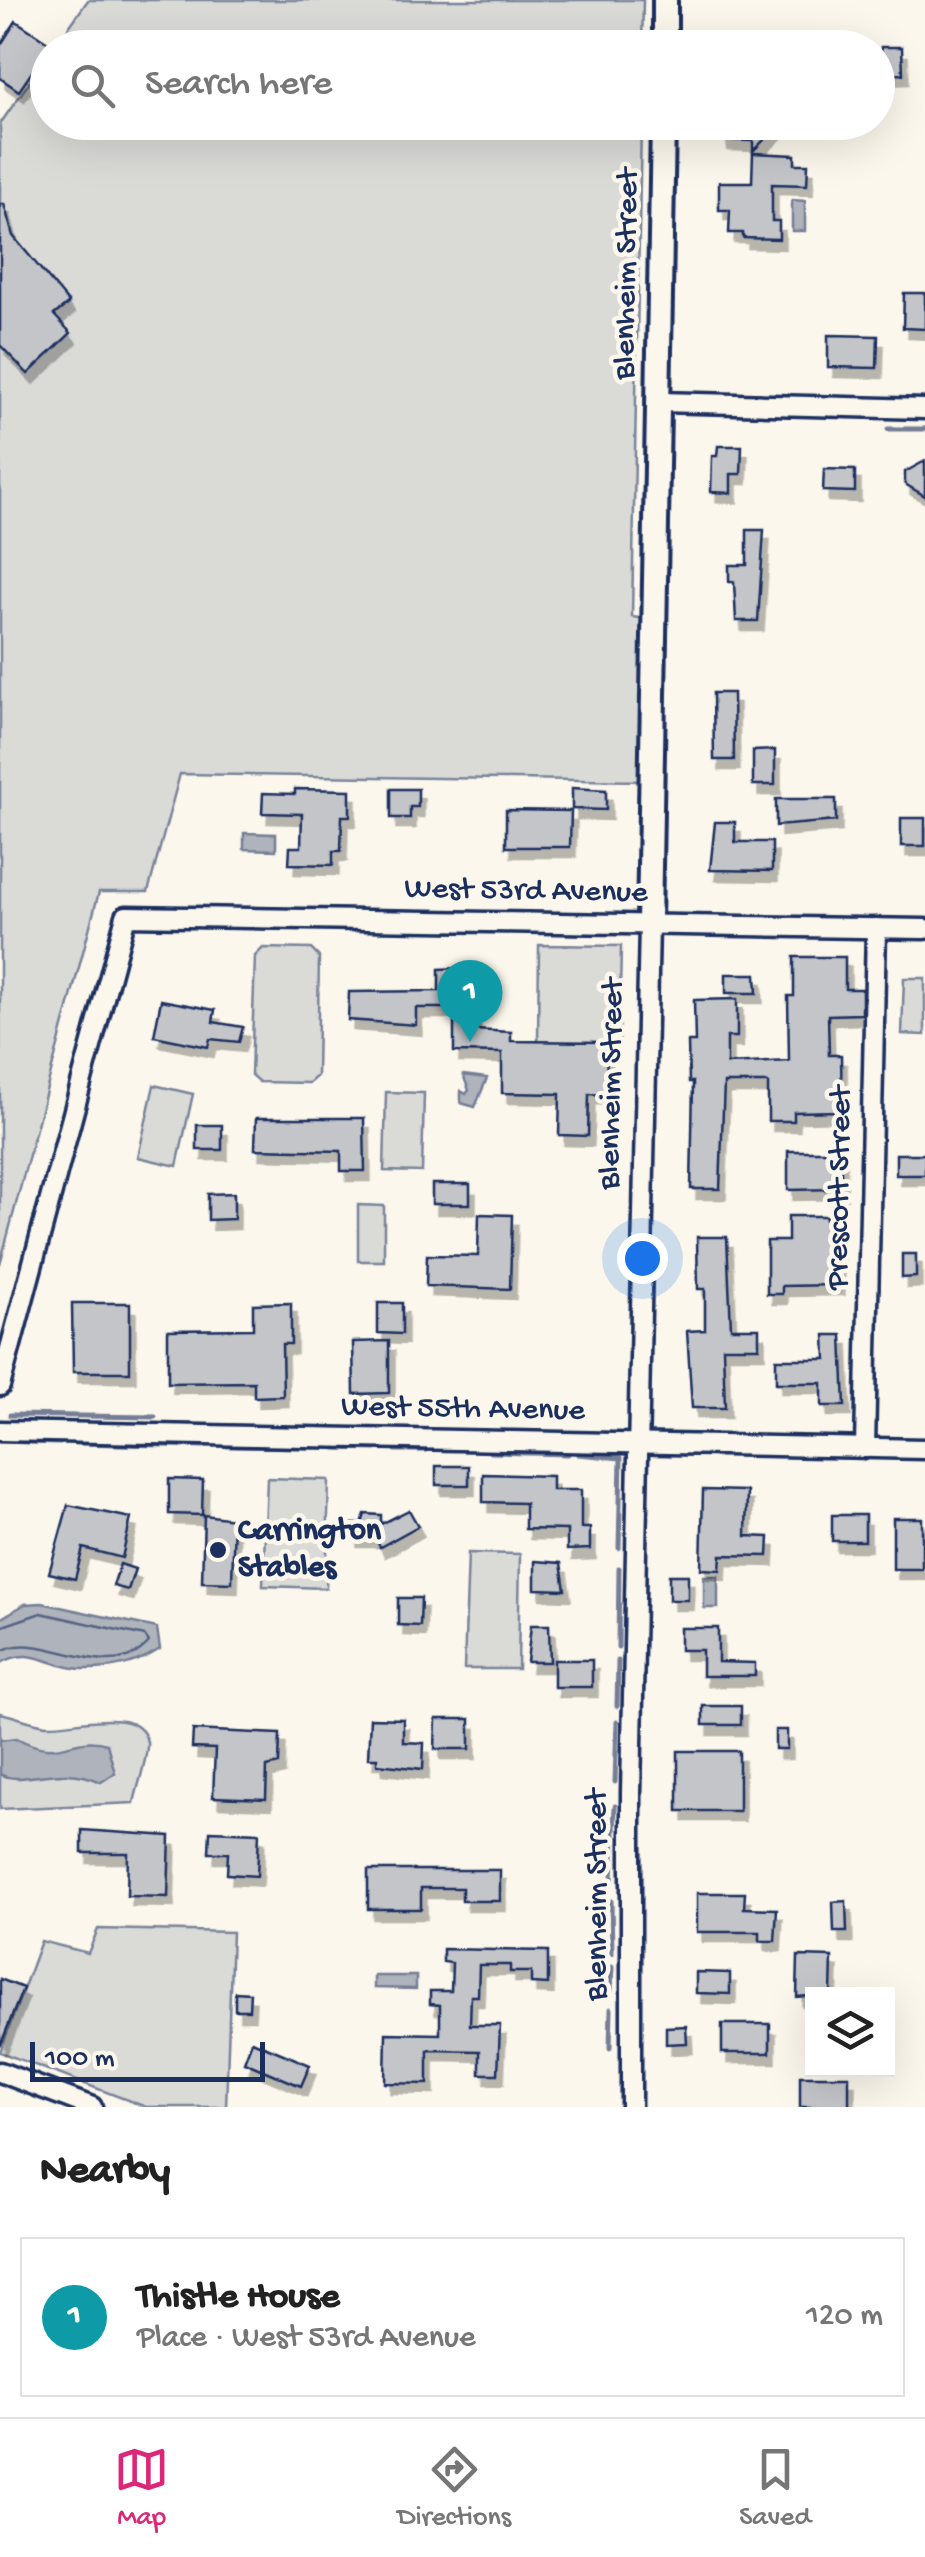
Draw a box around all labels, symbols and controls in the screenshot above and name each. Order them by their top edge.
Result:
search box [30,30,895,140]
icon: search [65,58,120,113]
text: Search here [145,63,332,107]
street label: Blenheim Street [607,165,649,381]
street label: West 53rd Avenue [404,871,649,913]
pin: 1 [438,960,502,1042]
street label: Blenheim Street [592,975,634,1191]
street label: Prescott Street [820,1083,862,1291]
your location [617,1233,668,1284]
street label: West 55th Avenue [341,1389,586,1431]
place label: Carrington Stables [238,1513,382,1588]
marker: Carrington Stables [207,1539,229,1561]
street label: Blenheim Street [580,1786,618,2002]
map controls [805,1987,895,2077]
button: layers [805,1987,895,2077]
scale bar [30,2037,265,2082]
text: 100 m [45,2043,115,2076]
text: Nearby [40,2148,170,2197]
text: Thistle House [137,2276,340,2320]
text: 1 [68,2298,81,2336]
text: 120 m [806,2298,883,2336]
text: Place · West 53rd Avenue [137,2320,476,2358]
tab: Map [114,2442,169,2535]
tab: Directions [397,2442,511,2535]
tab: Saved [739,2442,811,2535]

